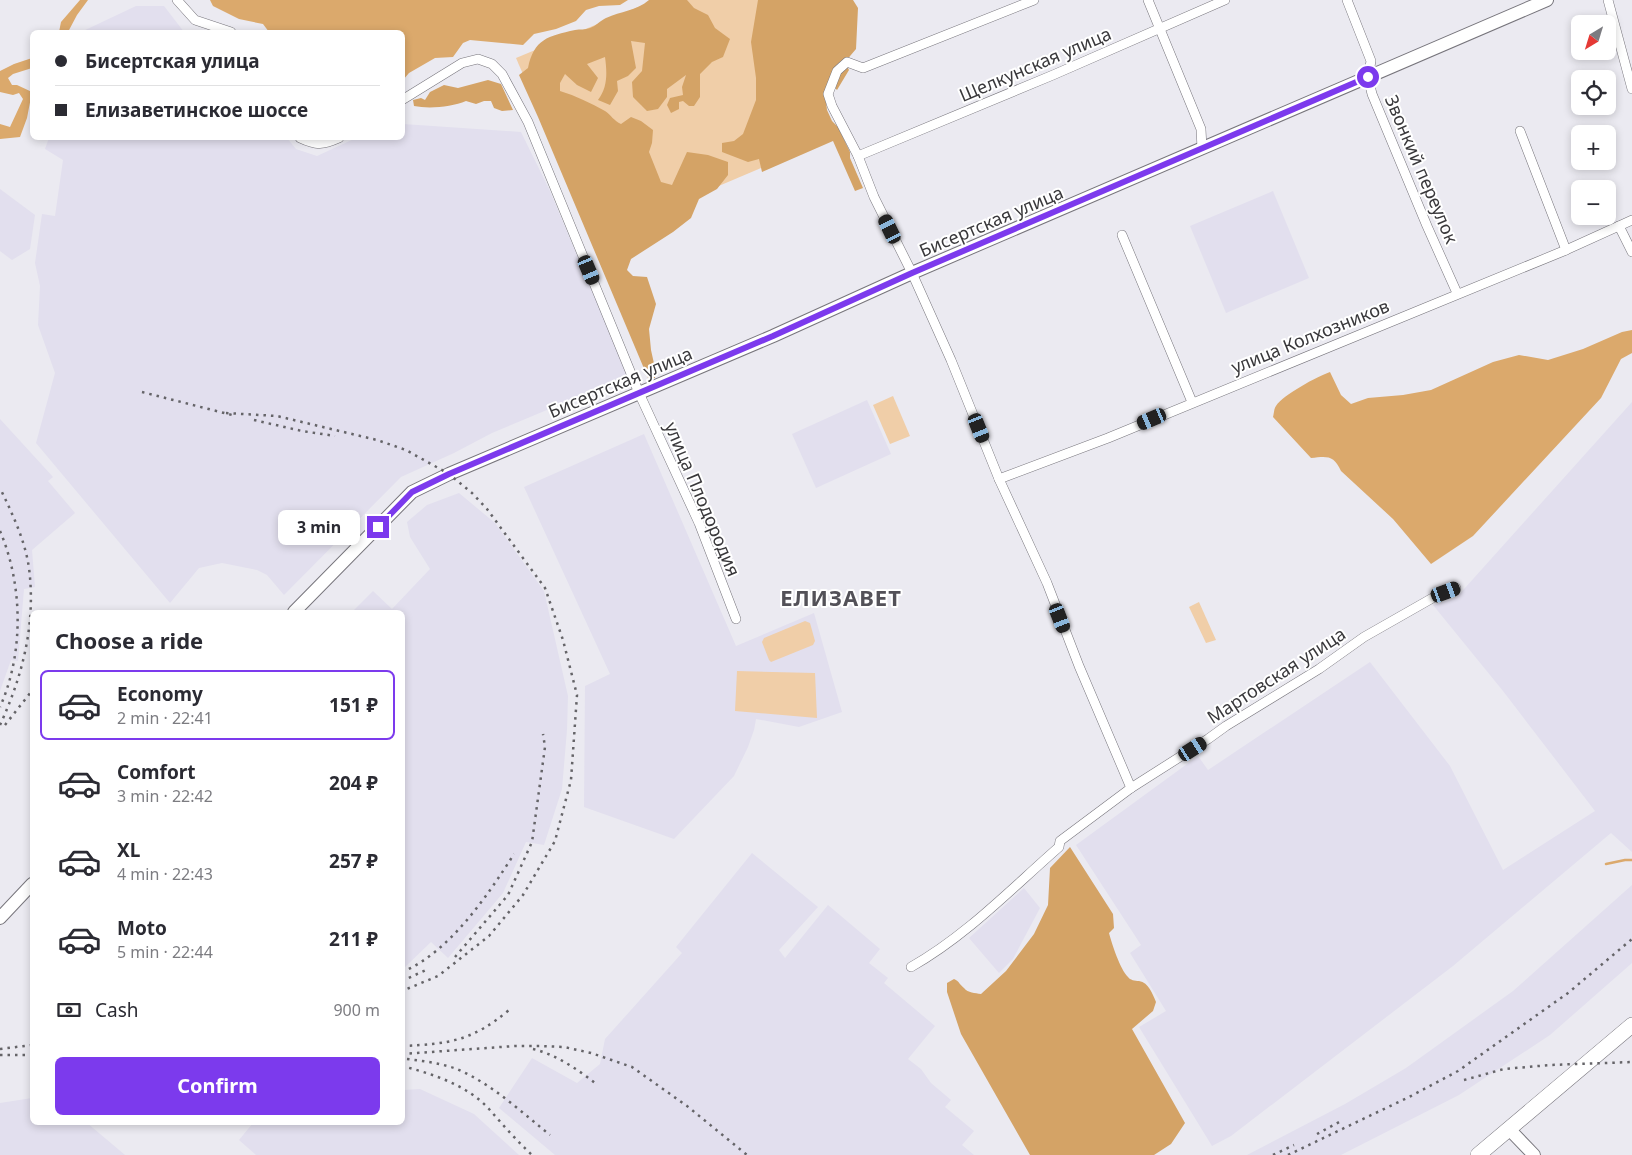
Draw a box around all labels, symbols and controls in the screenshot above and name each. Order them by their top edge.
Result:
north arrow [1571,15,1616,60]
map controls [1571,15,1616,225]
street label: Щелкунская улица [955,21,1115,107]
text: Бисертская улица [85,48,260,74]
route start [1357,66,1379,88]
button: locate [1571,70,1616,115]
street label: Звонкий переулок [1380,91,1464,247]
text: Елизаветинское шоссе [85,97,308,123]
button: + [1571,125,1616,170]
street label: Бисертская улица [915,180,1067,262]
button: − [1571,180,1616,225]
car [876,212,903,246]
car [576,253,601,287]
street label: улица Колхозников [1227,293,1393,379]
street label: Бисертская улица [544,341,696,423]
car [1135,406,1168,432]
car [966,411,991,445]
street label: улица Плодородия [660,418,746,580]
callout: 3 min [278,510,360,544]
text: 3 min [297,516,341,538]
route end [367,516,389,538]
car [1429,580,1462,604]
district label: ЕЛИЗАВЕТ [780,582,902,612]
car [1047,601,1072,635]
street label: Мартовская улица [1202,621,1350,729]
text: Choose a ride [55,625,203,655]
text: Economy [117,681,203,707]
icon: car [57,683,102,728]
text: 151 ₽ [329,692,378,718]
text: 2 min · 22:41 [117,707,213,729]
car [1176,735,1209,763]
text: Comfort [117,759,196,785]
icon: car [57,761,102,806]
text: 204 ₽ [329,770,378,796]
text: 3 min · 22:42 [117,785,213,807]
text: XL [117,837,140,863]
icon: car [57,839,102,884]
text: 257 ₽ [329,848,378,874]
text: 4 min · 22:43 [117,863,213,885]
text: Moto [117,915,167,941]
icon: car [57,917,102,962]
text: 211 ₽ [329,926,378,952]
text: 5 min · 22:44 [117,941,213,963]
icon: cash [55,996,83,1024]
text: Cash [95,997,139,1023]
text: 900 m [333,999,380,1021]
button: Confirm [55,1057,380,1115]

